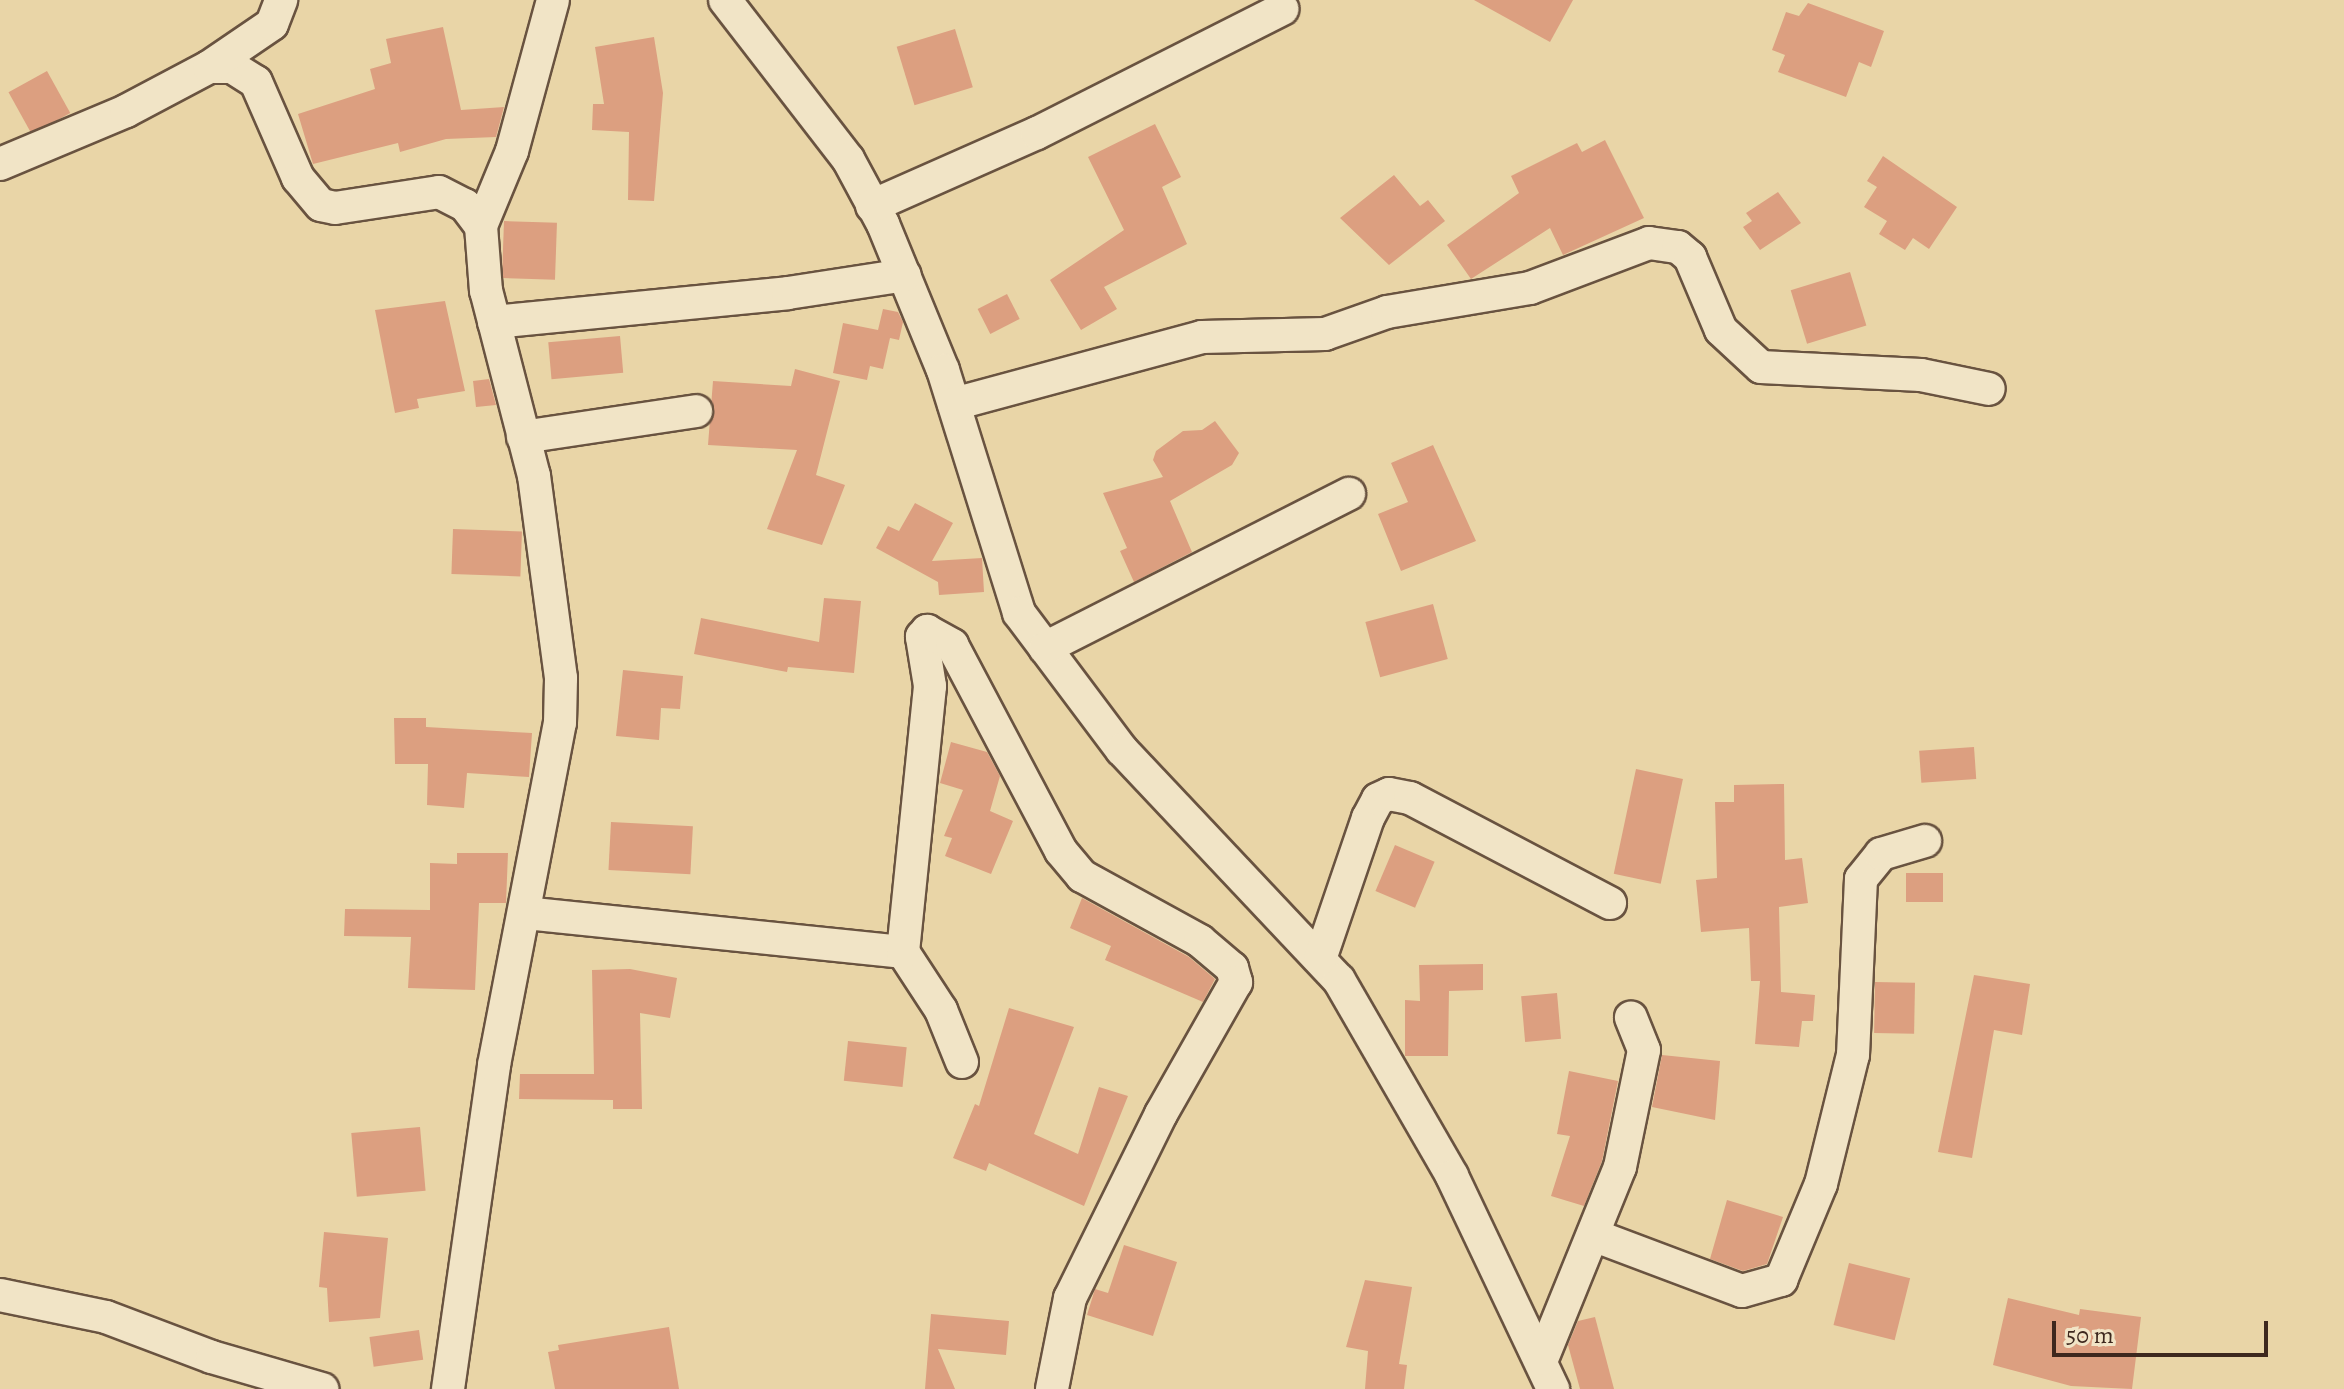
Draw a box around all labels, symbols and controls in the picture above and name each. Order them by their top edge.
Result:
scale bar [2056,1305,2272,1355]
text: 50 m [2066,1319,2114,1351]

